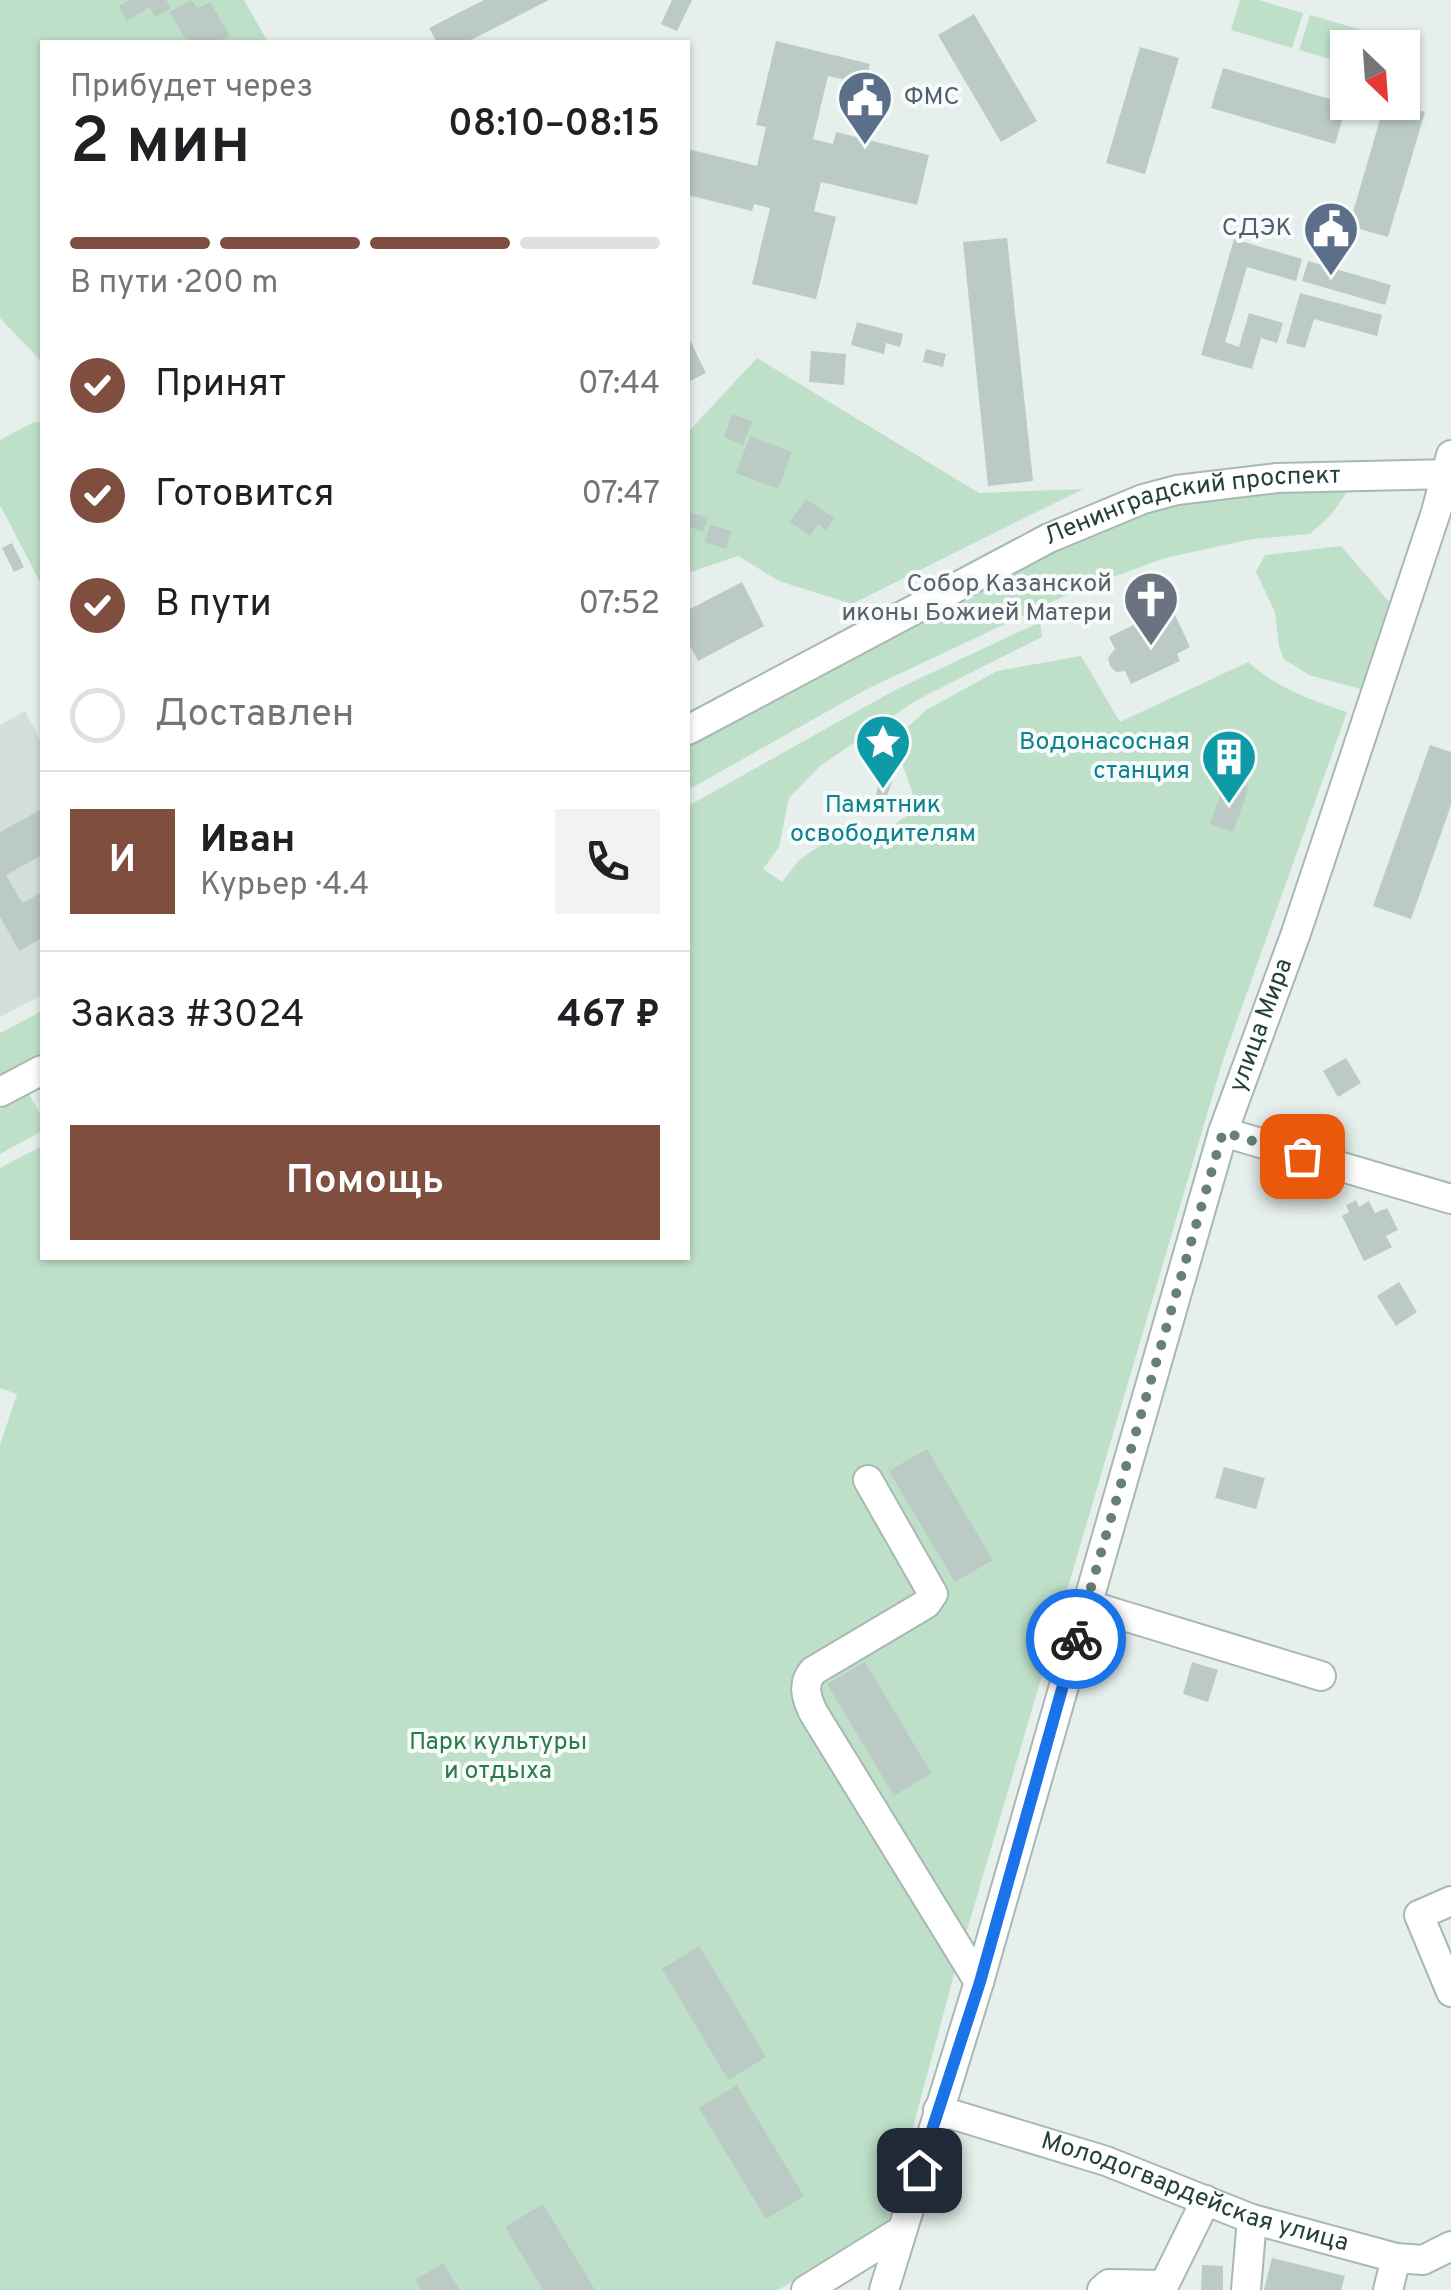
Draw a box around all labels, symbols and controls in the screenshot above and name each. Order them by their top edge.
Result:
north arrow [1330,30,1420,120]
map controls [1330,30,1420,120]
text: Прибудет через [70,68,313,108]
public building icon: ФМС [835,68,895,147]
place label: ФМС [904,82,960,114]
text: 08:10–08:15 [448,101,660,150]
text: 2 мин [70,104,251,186]
public building icon: СДЭК [1301,199,1361,278]
place label: СДЭК [1222,213,1292,245]
text: В пути · 200 m [70,264,278,304]
icon: check [70,358,125,413]
text: Принят [155,361,286,410]
text: 07:44 [578,365,660,405]
street label: Ленинградский проспект [1040,461,1341,554]
icon: check [70,468,125,523]
text: Готовится [155,471,334,520]
text: 07:47 [582,475,660,515]
place label: Собор Казанской иконы Божией Матери [842,569,1112,630]
church icon: Собор Казанской иконы Божией Матери [1121,569,1181,648]
icon: check [70,578,125,633]
text: В пути [155,581,272,630]
text: 07:52 [578,585,660,625]
text: Доставлен [155,691,354,740]
place icon: Памятник освободителям [853,712,913,791]
place label: Водонасосная станция [1019,727,1190,788]
building icon: Водонасосная станция [1199,727,1259,806]
place label: Памятник освободителям [790,790,976,851]
button: phone [555,809,660,914]
text: Иван [200,817,295,866]
text: И [109,837,136,886]
text: Курьер · 4.4 [200,866,369,906]
street label: улица Мира [1223,954,1301,1097]
text: Заказ #3024 [70,992,305,1041]
text: 467 ₽ [557,992,660,1041]
pin [1260,1114,1345,1199]
button: Помощь [70,1125,660,1240]
icon: bag [1275,1129,1330,1184]
courier [1026,1589,1126,1689]
icon: bike [1049,1612,1104,1667]
park label: Парк культуры и отдыха [409,1727,587,1788]
street label: Молодогвардейская улица [1037,2126,1352,2260]
pin [877,2128,962,2213]
icon: home [892,2143,947,2198]

